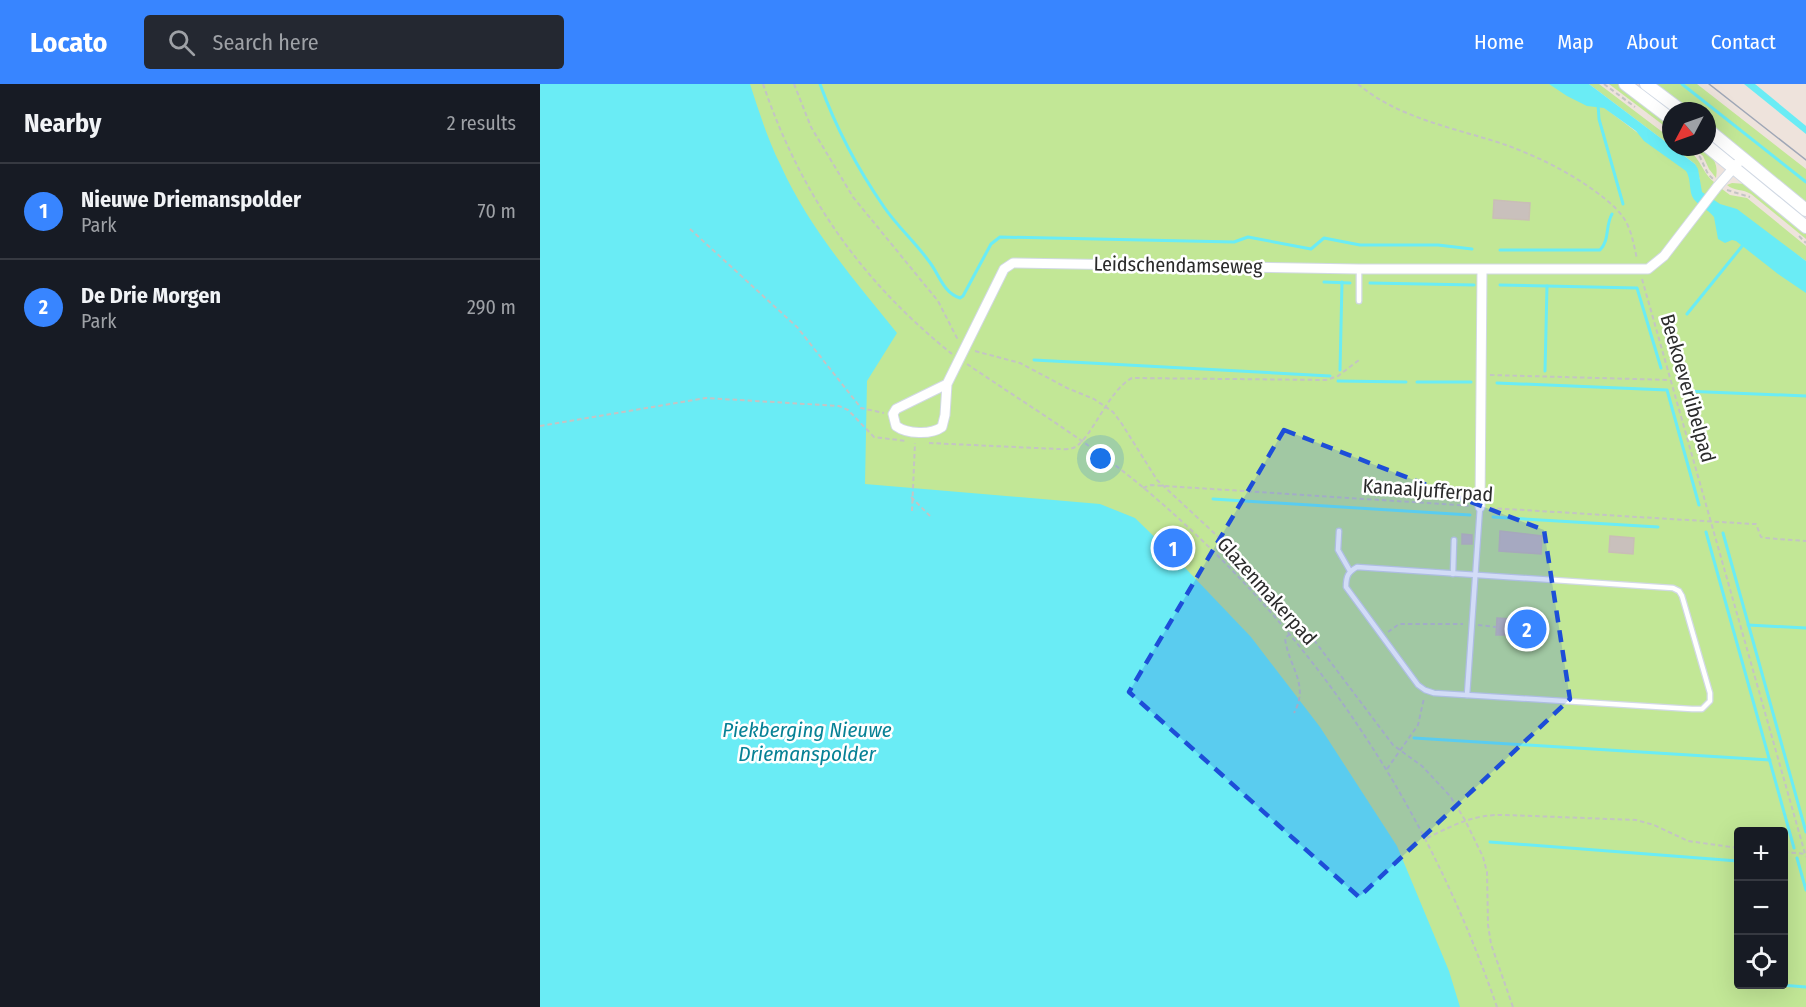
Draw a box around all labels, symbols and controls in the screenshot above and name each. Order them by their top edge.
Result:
search box [144,15,564,69]
text: Locato [30,26,108,59]
icon: search [165,26,198,59]
text: Search here [213,29,319,56]
text: Home [1474,29,1524,55]
text: Map [1557,29,1594,55]
text: About [1627,29,1678,55]
text: Contact [1711,29,1776,55]
north arrow [1662,102,1716,156]
text: Nearby [24,108,101,139]
text: 2 results [447,111,516,135]
text: Nieuwe Driemanspolder [81,186,301,213]
text: 1 [39,199,48,223]
text: 70 m [478,199,516,223]
text: Park [81,213,117,237]
street label: Leidschendamseweg [1093,252,1263,278]
text: De Drie Morgen [81,282,221,309]
text: 2 [39,295,48,319]
text: 290 m [467,295,516,319]
text: Park [81,309,117,333]
street label: Beekoeverlibelpad [1655,311,1721,465]
your location [1086,444,1115,473]
street label: Kanaaljufferpad [1362,473,1494,507]
pin: 1 [1154,526,1192,570]
street label: Glazenmakerpad [1212,532,1322,650]
pin: 2 [1508,606,1546,652]
water label: Piekberging Nieuwe Driemanspolder [722,717,892,767]
map controls [1734,827,1788,989]
button: + [1734,827,1788,881]
button: − [1734,881,1788,935]
button: locate [1734,935,1788,989]

